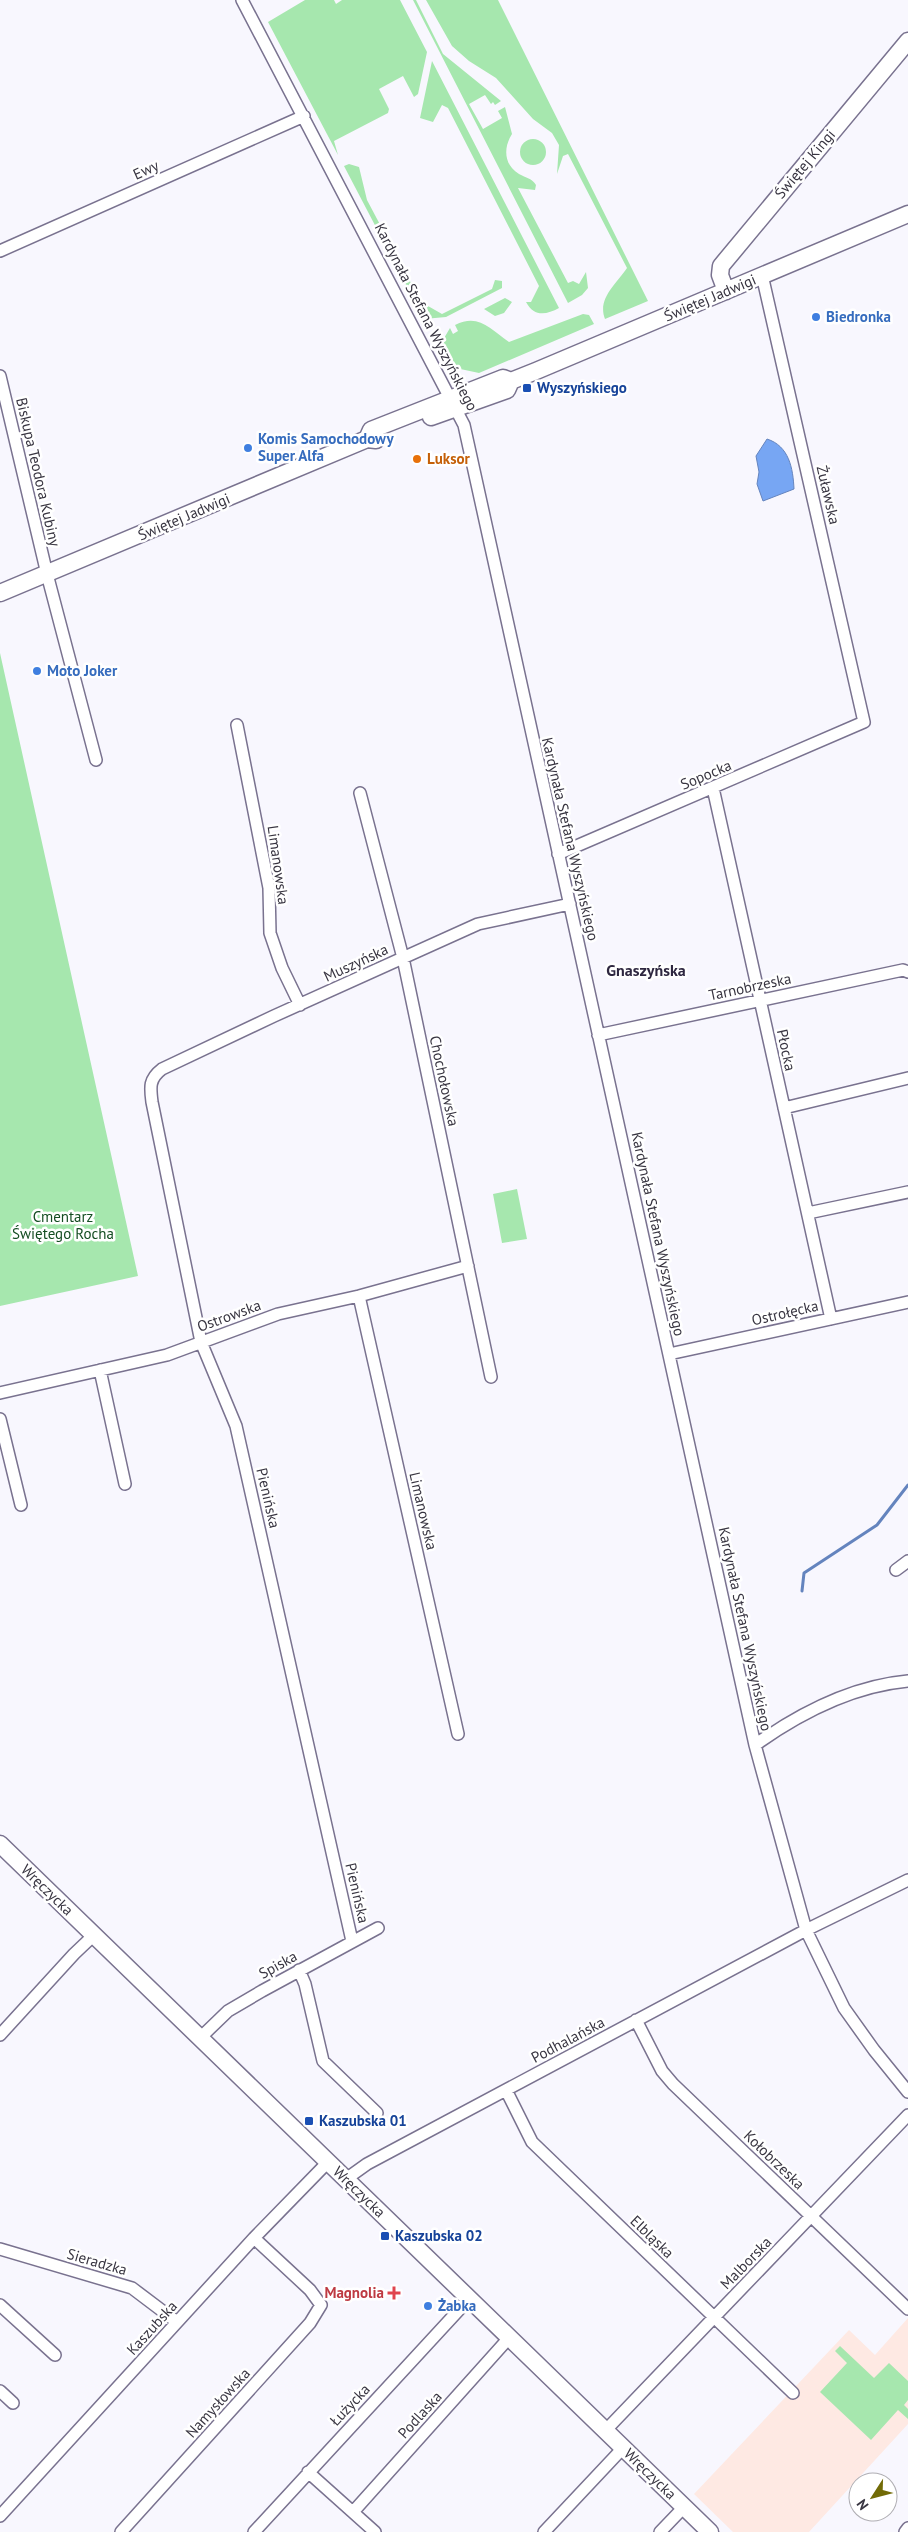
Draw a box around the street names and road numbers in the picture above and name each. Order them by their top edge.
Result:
street label: Świętej Kingi [770,125,839,202]
street label: Ewy [130,156,162,184]
street label: Kardynała Stefana Wyszyńskiego [371,220,482,414]
street label: Świętej Jadwigi [661,270,759,325]
street label: Biskupa Teodora Kubiny [12,396,65,548]
street label: Żuławska [813,464,844,526]
street label: Świętej Jadwigi [135,489,233,544]
street label: Kardynała Stefana Wyszyńskiego [538,735,603,942]
street label: Sopocka [677,755,734,794]
street label: Limanowska [264,824,293,906]
street label: Muszyńska [321,939,391,986]
street label: Tarnobrzeska [707,969,793,1005]
street label: Płocka [773,1027,800,1073]
street label: Chochołowska [426,1034,463,1128]
street label: Kardynała Stefana Wyszyńskiego [628,1130,689,1338]
street label: Ostrowska [194,1295,263,1336]
street label: Ostrołęcka [750,1296,820,1329]
street label: Pienińska [252,1466,285,1530]
street label: Limanowska [405,1470,442,1552]
street label: Kardynała Stefana Wyszyńskiego [715,1525,776,1733]
street label: Wręczycka [17,1860,78,1919]
street label: Pienińska [341,1861,374,1925]
street label: Spiska [255,1946,300,1983]
street label: Podhalańska [528,2012,608,2067]
street label: Kołobrzeska [740,2126,809,2193]
street label: Wręczycka [329,2162,390,2221]
street label: Elbląska [627,2211,678,2262]
street label: Malborska [716,2232,775,2293]
street label: Sieradzka [65,2244,129,2279]
street label: Kaszubska [122,2297,181,2359]
street label: Namysłowska [181,2364,254,2441]
street label: Łużycka [326,2380,374,2430]
street label: Podlaska [394,2387,446,2442]
street label: Wręczycka [620,2444,681,2503]

